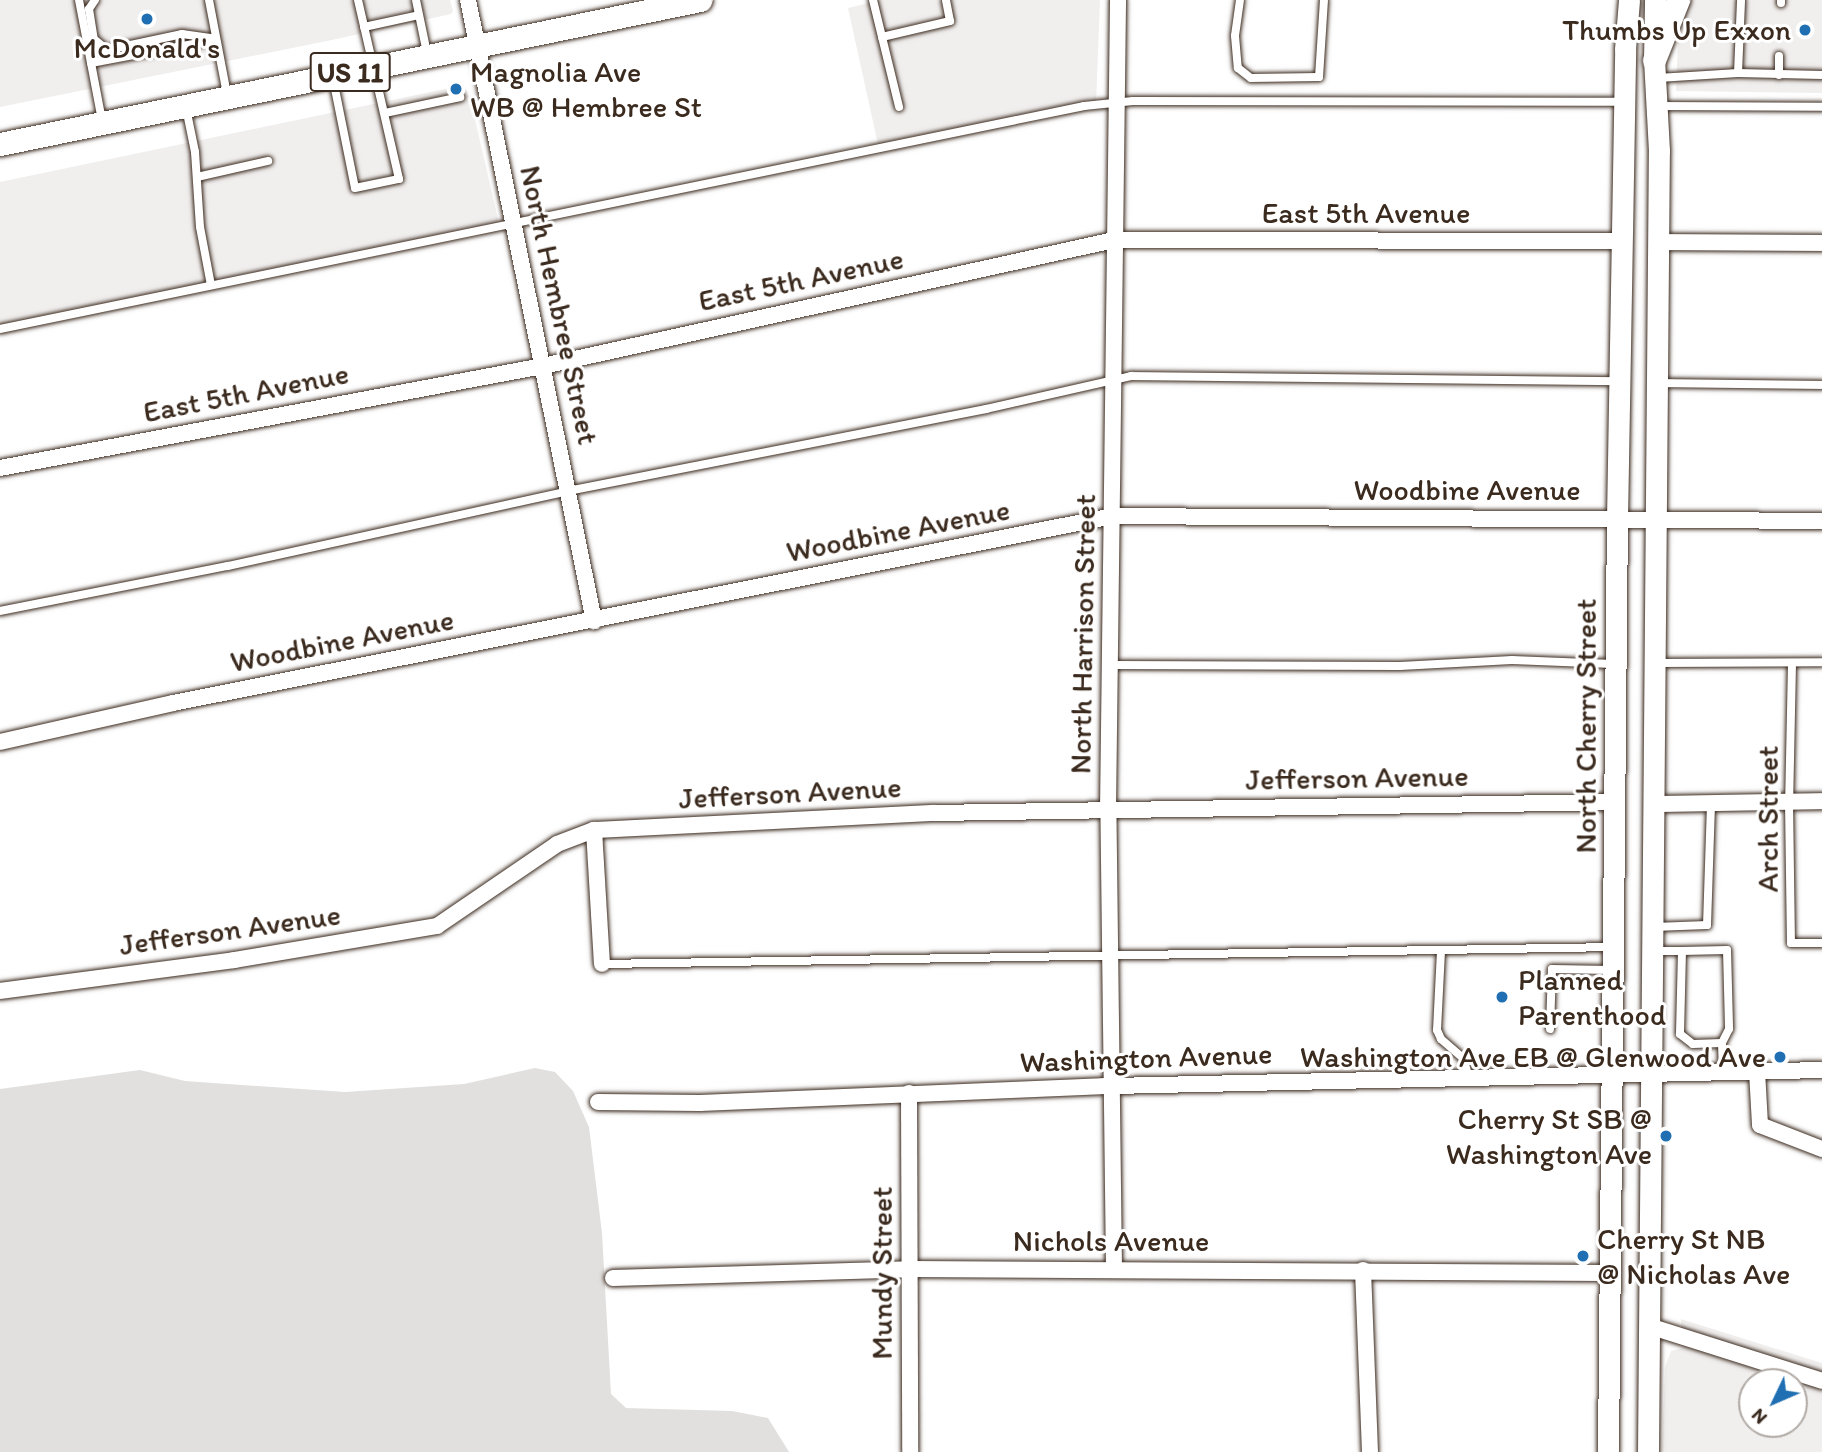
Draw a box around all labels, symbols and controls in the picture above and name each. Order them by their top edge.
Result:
marker: McDonald's [139,11,155,27]
place label: Thumbs Up Exxon [1561,12,1791,48]
marker: Thumbs Up Exxon [1797,22,1813,38]
place label: McDonald's [74,30,220,66]
road number: US 11 [308,48,392,96]
place label: Magnolia Ave WB @ Hembree St [470,54,702,124]
marker: Magnolia Ave WB @ Hembree St [448,81,464,97]
street label: North Hembree Street [512,162,606,448]
street label: East 5th Avenue [1263,195,1469,231]
street label: East 5th Avenue [696,241,906,319]
street label: East 5th Avenue [141,356,351,430]
street label: Woodbine Avenue [1354,472,1580,508]
street label: Woodbine Avenue [783,492,1013,570]
street label: North Harrison Street [1063,493,1103,775]
street label: North Cherry Street [1568,599,1604,853]
street label: Woodbine Avenue [227,602,457,680]
street label: Arch Street [1750,746,1786,892]
street label: Jefferson Avenue [1245,758,1469,798]
street label: Jefferson Avenue [678,769,902,817]
street label: Jefferson Avenue [117,897,343,963]
place label: Planned Parenthood [1518,962,1666,1032]
marker: Planned Parenthood [1492,987,1512,1007]
street label: Washington Avenue [1019,1036,1273,1080]
place label: Washington Ave EB @ Glenwood Ave [1300,1039,1766,1075]
marker: Washington Ave EB @ Glenwood Ave [1772,1049,1788,1065]
place label: Cherry St SB @ Washington Ave [1446,1101,1652,1172]
marker: Cherry St SB @ Washington Ave [1658,1128,1674,1144]
street label: Mundy Street [864,1186,900,1360]
place label: Cherry St NB @ Nicholas Ave [1597,1221,1790,1292]
street label: Nichols Avenue [1014,1223,1208,1259]
marker: Cherry St NB @ Nicholas Ave [1575,1248,1591,1264]
north arrow [1738,1368,1808,1438]
text: N [1746,1404,1772,1429]

